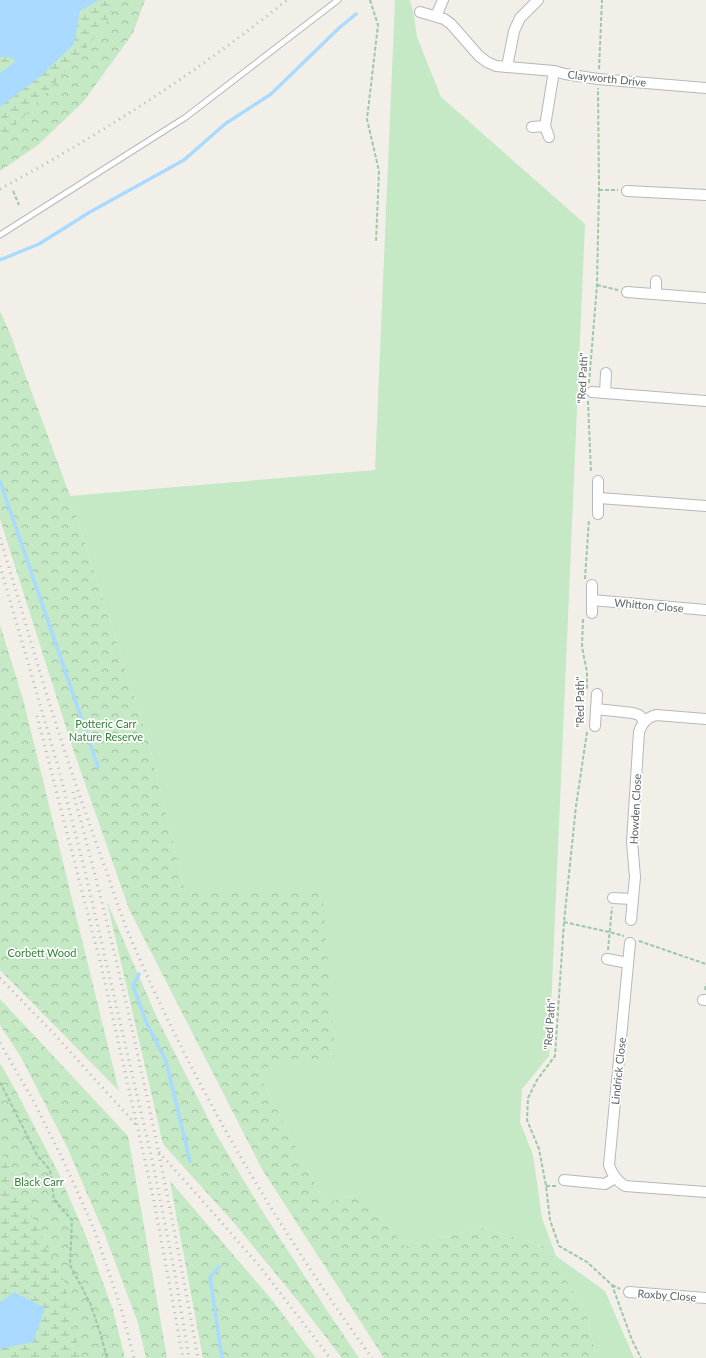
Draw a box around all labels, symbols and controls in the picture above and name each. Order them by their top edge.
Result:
street label: Clayworth Drive [567,67,647,89]
street label: "Red Path" [574,352,590,404]
street label: Whitton Close [614,595,684,615]
street label: "Red Path" [573,676,586,728]
park label: Potteric Carr Nature Reserve [69,717,143,743]
street label: Howden Close [627,773,643,845]
park label: Corbett Wood [8,946,77,959]
street label: "Red Path" [541,998,557,1050]
street label: Lindrick Close [608,1036,628,1105]
park label: Black Carr [14,1175,64,1188]
street label: Roxby Close [637,1286,697,1304]

